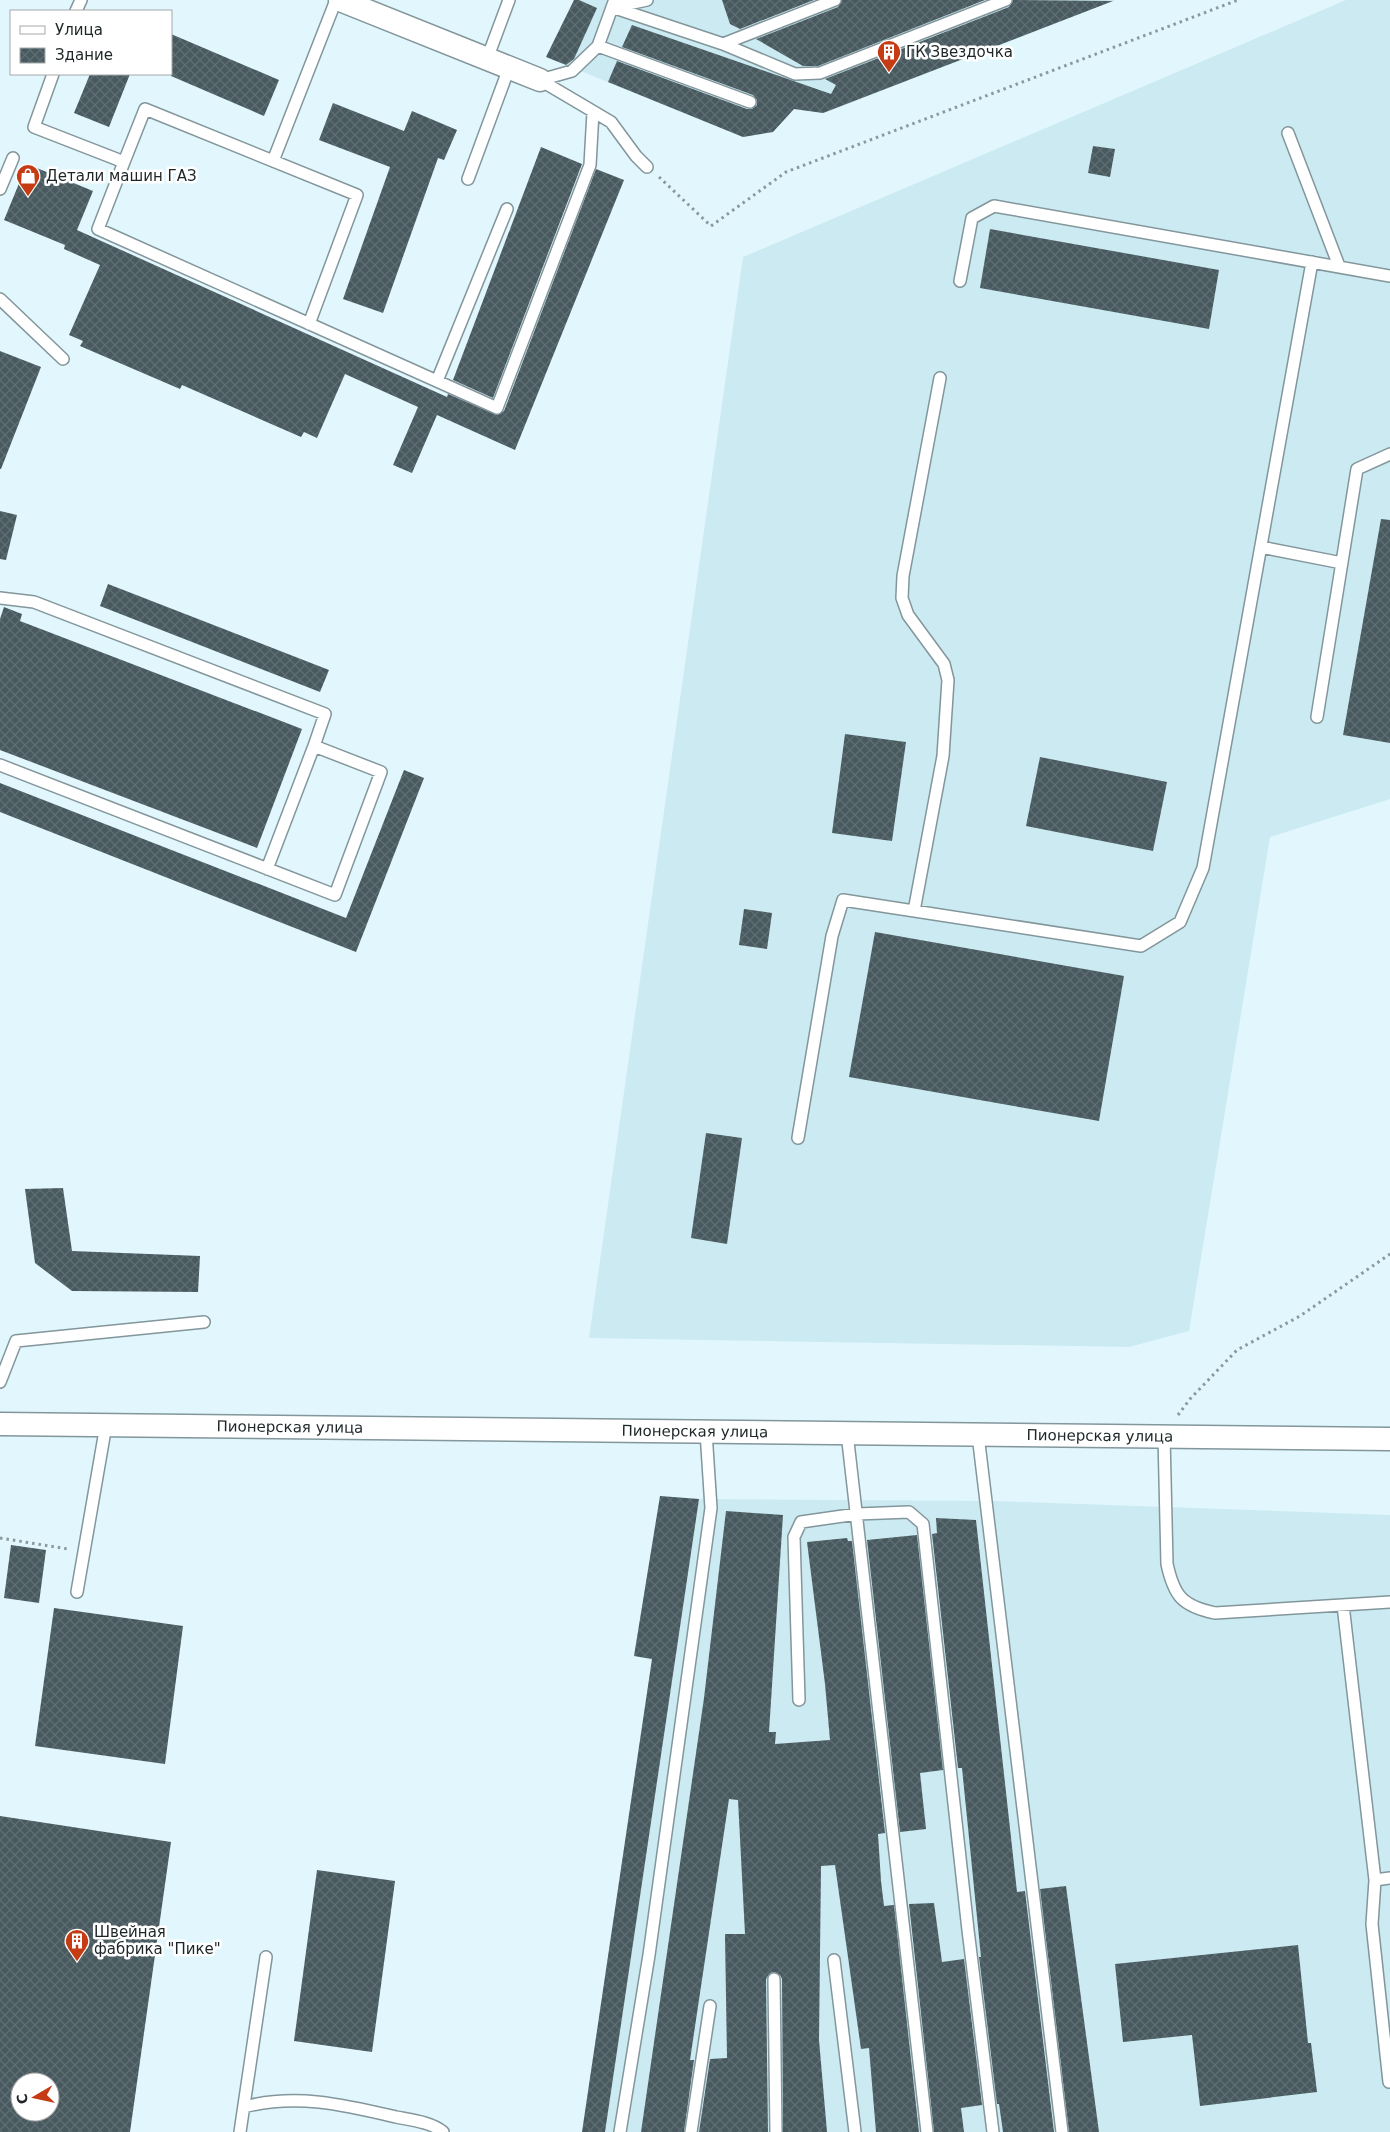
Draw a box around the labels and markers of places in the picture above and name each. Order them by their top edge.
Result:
building icon: ГК Звездочка [876,39,902,73]
place label: ГК Звездочка [906,43,1013,61]
shop icon: Детали машин ГАЗ [15,163,41,197]
place label: Детали машин ГАЗ [46,167,197,185]
place label: Швейная фабрика "Пике" [94,1923,221,1958]
building icon: Швейная фабрика "Пике" [64,1928,90,1962]

